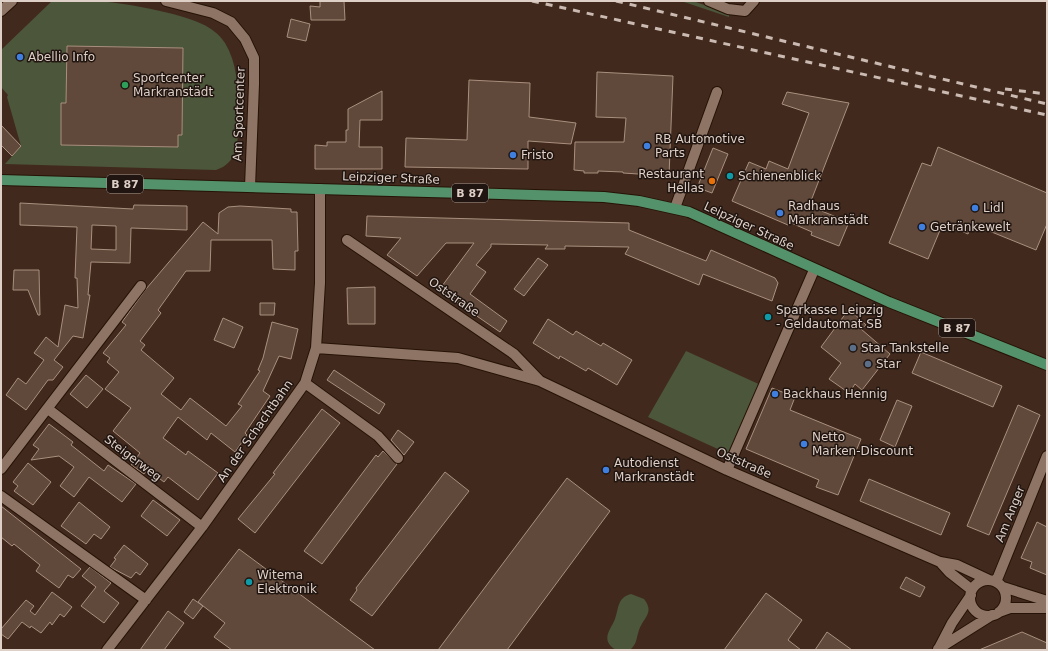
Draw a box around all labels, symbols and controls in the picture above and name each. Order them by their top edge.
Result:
place label: Abellio Info [28,50,95,64]
marker: Abellio Info [15,52,25,62]
street label: Am Sportcenter [230,66,248,161]
place label: Sportcenter Markranstädt [133,71,213,99]
marker: Sportcenter Markranstädt [120,80,130,90]
place label: RB Automotive Parts [655,132,745,160]
marker: RB Automotive Parts [642,141,652,151]
place label: Fristo [521,148,554,162]
marker: Fristo [508,150,518,160]
place label: Restaurant Hellas [638,167,704,195]
street label: Leipziger Straße [342,169,440,187]
place label: Schienenblick [738,169,821,183]
marker: Schienenblick [725,171,735,181]
road number: B 87 [107,175,143,193]
marker: Restaurant Hellas [707,176,717,186]
road number: B 87 [452,184,488,202]
street label: Leipziger Straße [702,199,796,253]
place label: Radhaus Markranstädt [788,199,868,227]
place label: Lidl [983,201,1004,215]
marker: Lidl [970,203,980,213]
marker: Radhaus Markranstädt [775,208,785,218]
place label: Getränkewelt [930,220,1011,234]
marker: Getränkewelt [917,222,927,232]
street label: Oststraße [426,274,482,320]
place label: Sparkasse Leipzig - Geldautomat SB [776,303,883,331]
marker: Sparkasse Leipzig - Geldautomat SB [763,312,773,322]
road number: B 87 [939,319,975,337]
place label: Star Tankstelle [861,341,949,355]
marker: Star Tankstelle [848,343,858,353]
place label: Star [876,357,901,371]
marker: Star [863,359,873,369]
street label: An der Schachtbahn [214,377,296,485]
place label: Backhaus Hennig [783,387,887,401]
marker: Backhaus Hennig [770,389,780,399]
place label: Netto Marken-Discount [812,430,913,458]
street label: Steigerweg [102,432,164,484]
marker: Netto Marken-Discount [799,439,809,449]
street label: Oststraße [714,445,774,481]
place label: Autodienst Markranstädt [614,456,694,484]
marker: Autodienst Markranstädt [601,465,611,475]
street label: Am Anger [992,484,1028,544]
place label: Witema Elektronik [257,568,317,596]
marker: Witema Elektronik [244,577,254,587]

